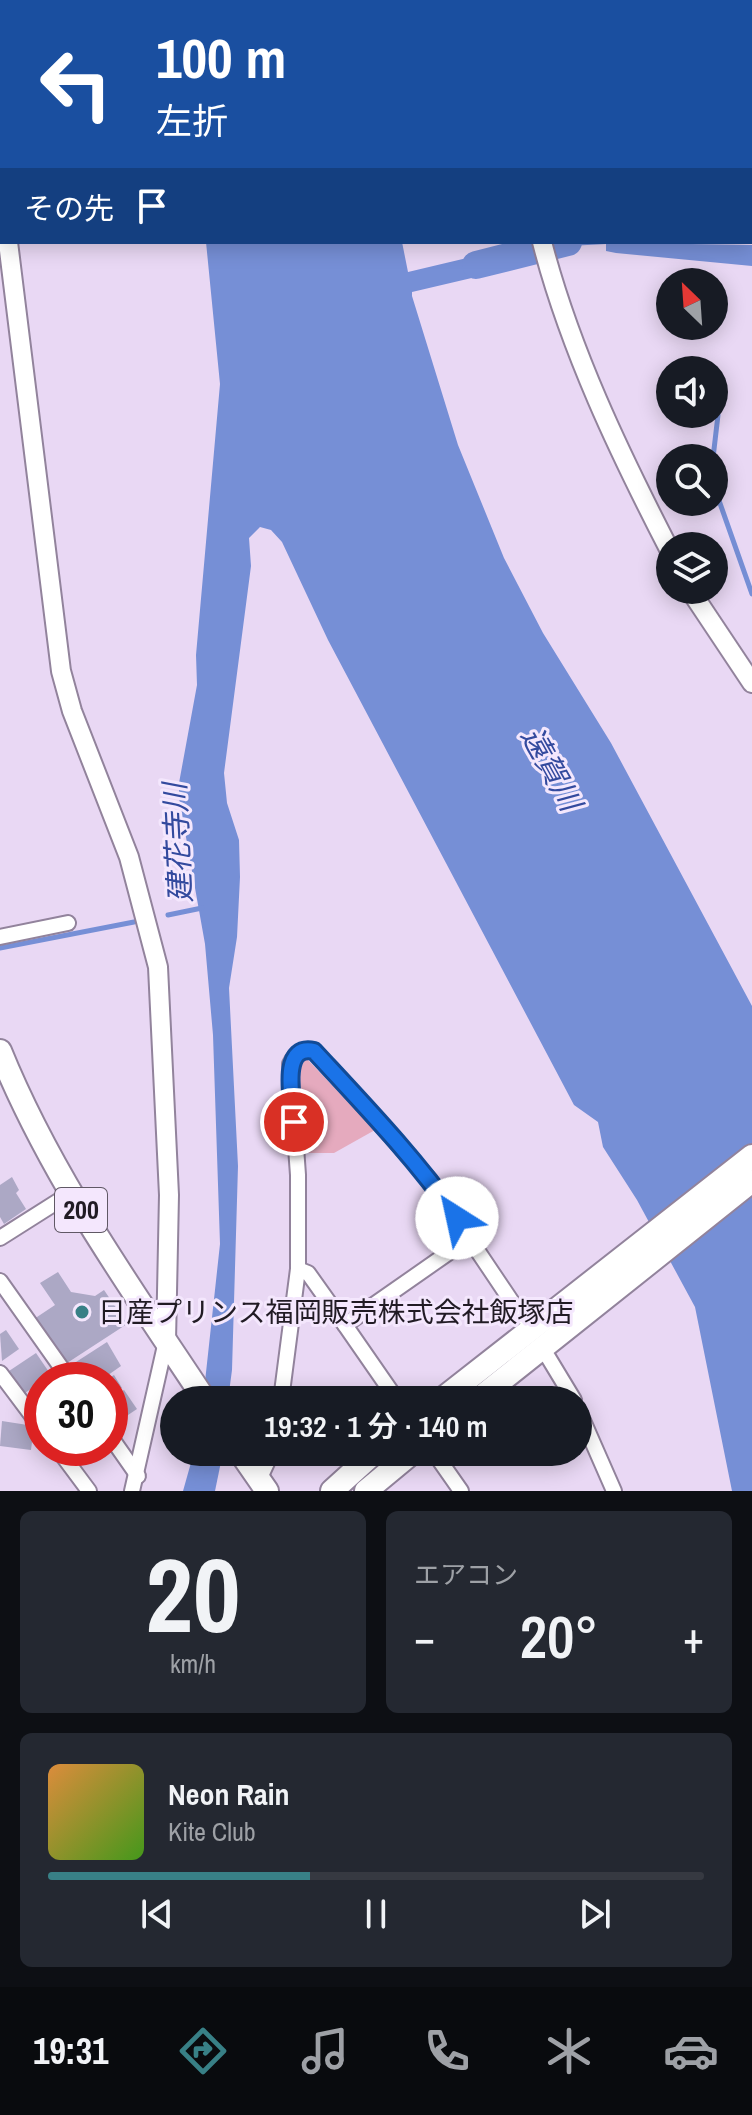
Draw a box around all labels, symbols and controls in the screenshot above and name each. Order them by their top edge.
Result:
text: 100 m [156,20,286,95]
icon: left [24,32,128,136]
text: 左折 [156,97,228,145]
icon: arrive [130,184,174,228]
text: その先 [24,188,114,228]
north arrow [656,268,728,340]
map controls [656,268,728,604]
button: sound [656,356,728,428]
button: search [656,444,728,516]
button: layers [656,532,728,604]
water label: 遠賀川 [513,719,593,820]
water label: 建花寺川 [154,779,200,904]
pin [260,1088,328,1156]
icon: arrive [272,1100,316,1144]
position arrow [415,1176,499,1260]
road number: 200 [55,1188,107,1232]
place label: 日産プリンス福岡販売株式会社飯塚店 [98,1293,573,1331]
marker: 日産プリンス福岡販売株式会社飯塚店 [73,1303,91,1321]
speed limit sign: 30 [24,1362,128,1466]
text: 19:32 · 1 分 · 140 m [264,1406,488,1446]
text: 20 [146,1524,240,1664]
text: エアコン [414,1557,518,1592]
text: 20° [520,1596,598,1677]
text: − [414,1607,435,1667]
text: + [683,1607,704,1667]
text: km/h [170,1646,216,1681]
text: Neon Rain [168,1774,290,1814]
text: Kite Club [168,1814,256,1849]
icon: previous [135,1892,179,1936]
icon: pause [354,1892,398,1936]
icon: next [573,1892,617,1936]
icon: directions [175,2023,231,2079]
icon: music [297,2023,353,2079]
icon: phone [419,2023,475,2079]
icon: climate [541,2023,597,2079]
icon: car [663,2023,719,2079]
text: 19:31 [33,2027,109,2075]

